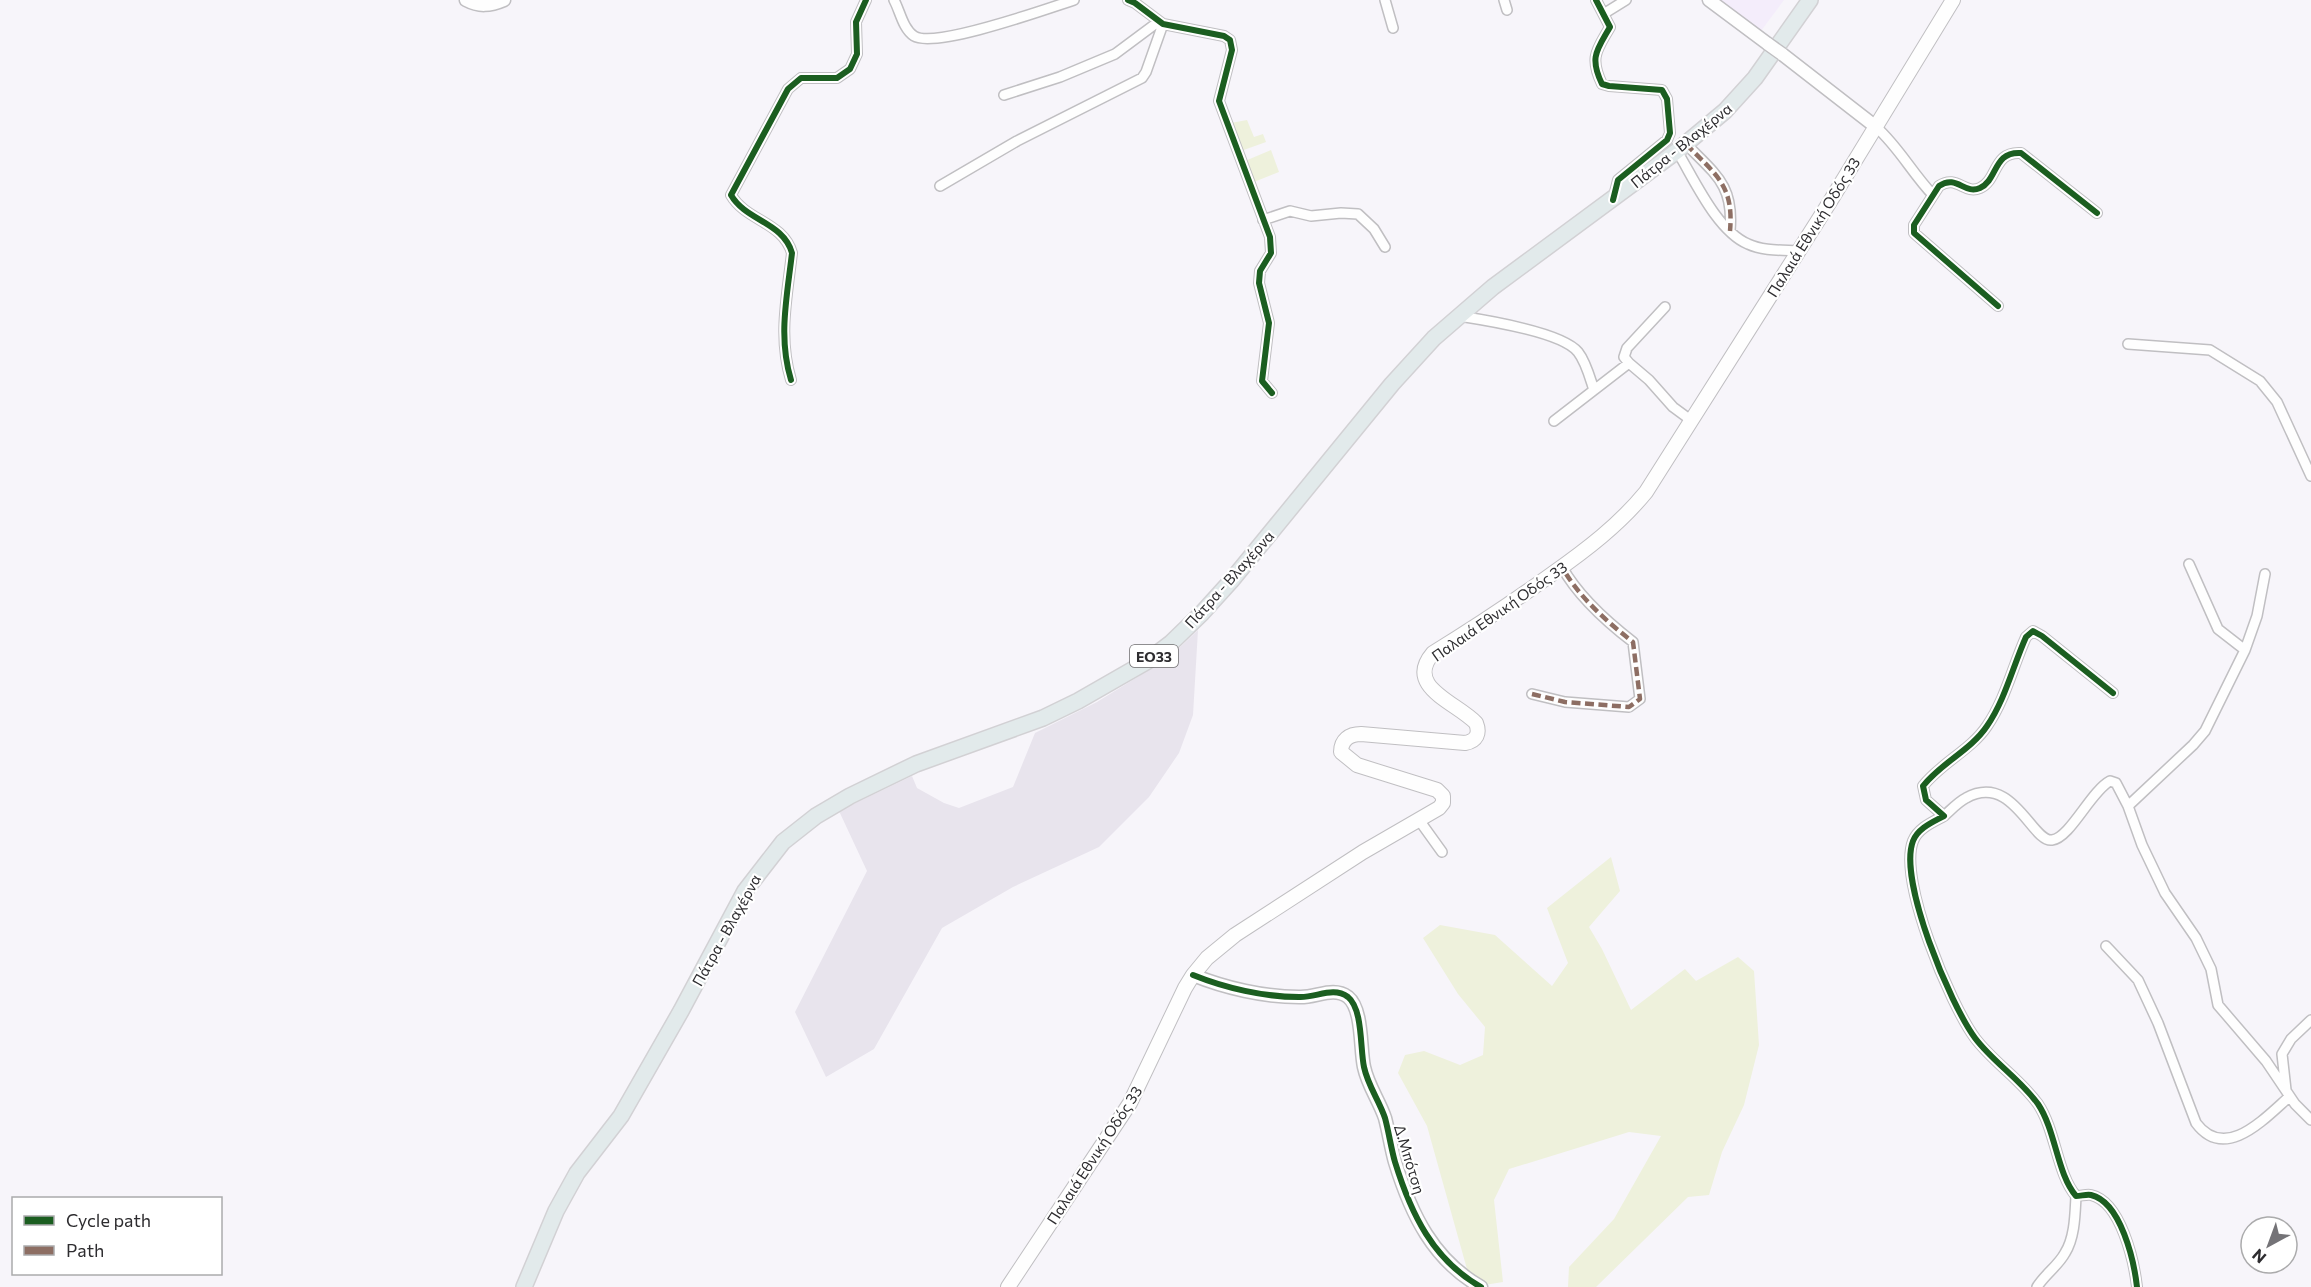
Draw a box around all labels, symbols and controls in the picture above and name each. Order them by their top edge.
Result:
street label: Πάτρα - Βλαχέρνα [1627,99,1735,191]
street label: Παλαιά Εθνική Οδός 33 [1763,154,1863,300]
street label: Πάτρα - Βλαχέρνα [1181,527,1277,631]
street label: Παλαιά Εθνική Οδός 33 [1428,557,1570,665]
road number: ΕΟ33 [1130,645,1178,667]
street label: Πάτρα - Βλαχέρνα [688,871,764,989]
street label: Παλαιά Εθνική Οδός 33 [1043,1083,1145,1227]
street label: Δ.Μπότση [1391,1122,1429,1196]
legend [12,1197,222,1275]
text: Cycle path [66,1209,151,1231]
north arrow [2239,1215,2299,1275]
text: Path [66,1239,104,1261]
text: N [2248,1246,2270,1268]

